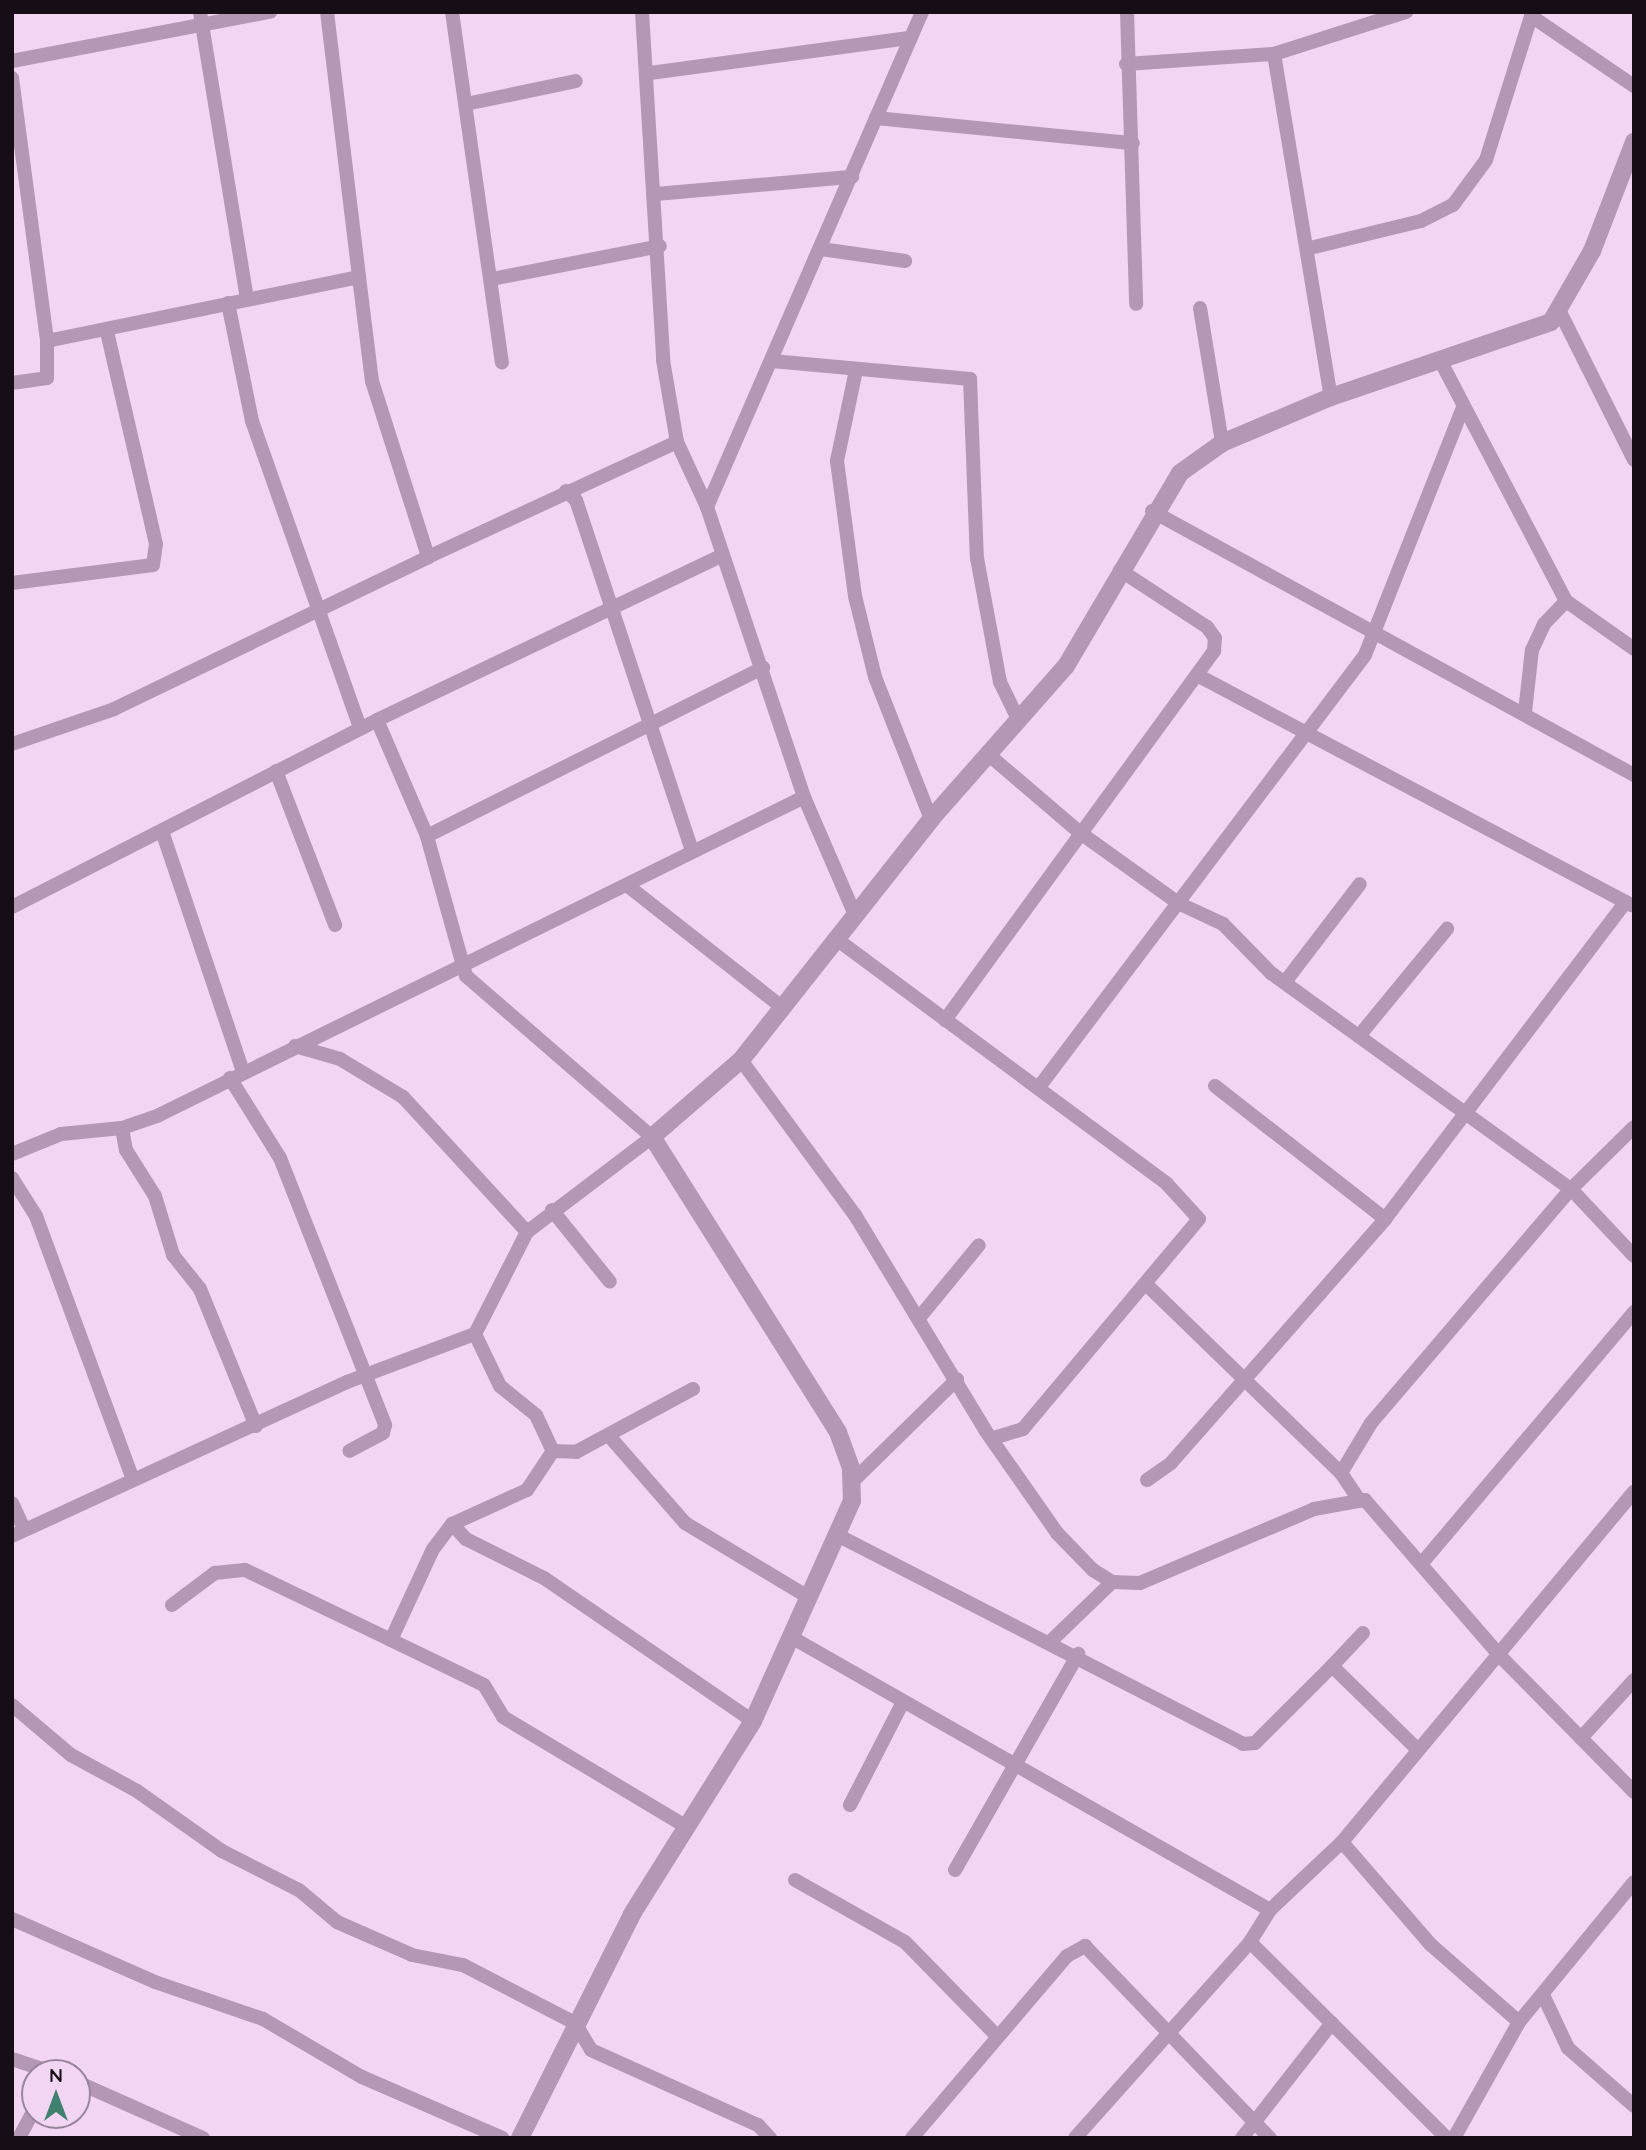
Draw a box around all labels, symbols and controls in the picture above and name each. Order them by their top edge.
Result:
north arrow [21,2059,91,2129]
text: N [49,2063,63,2087]

